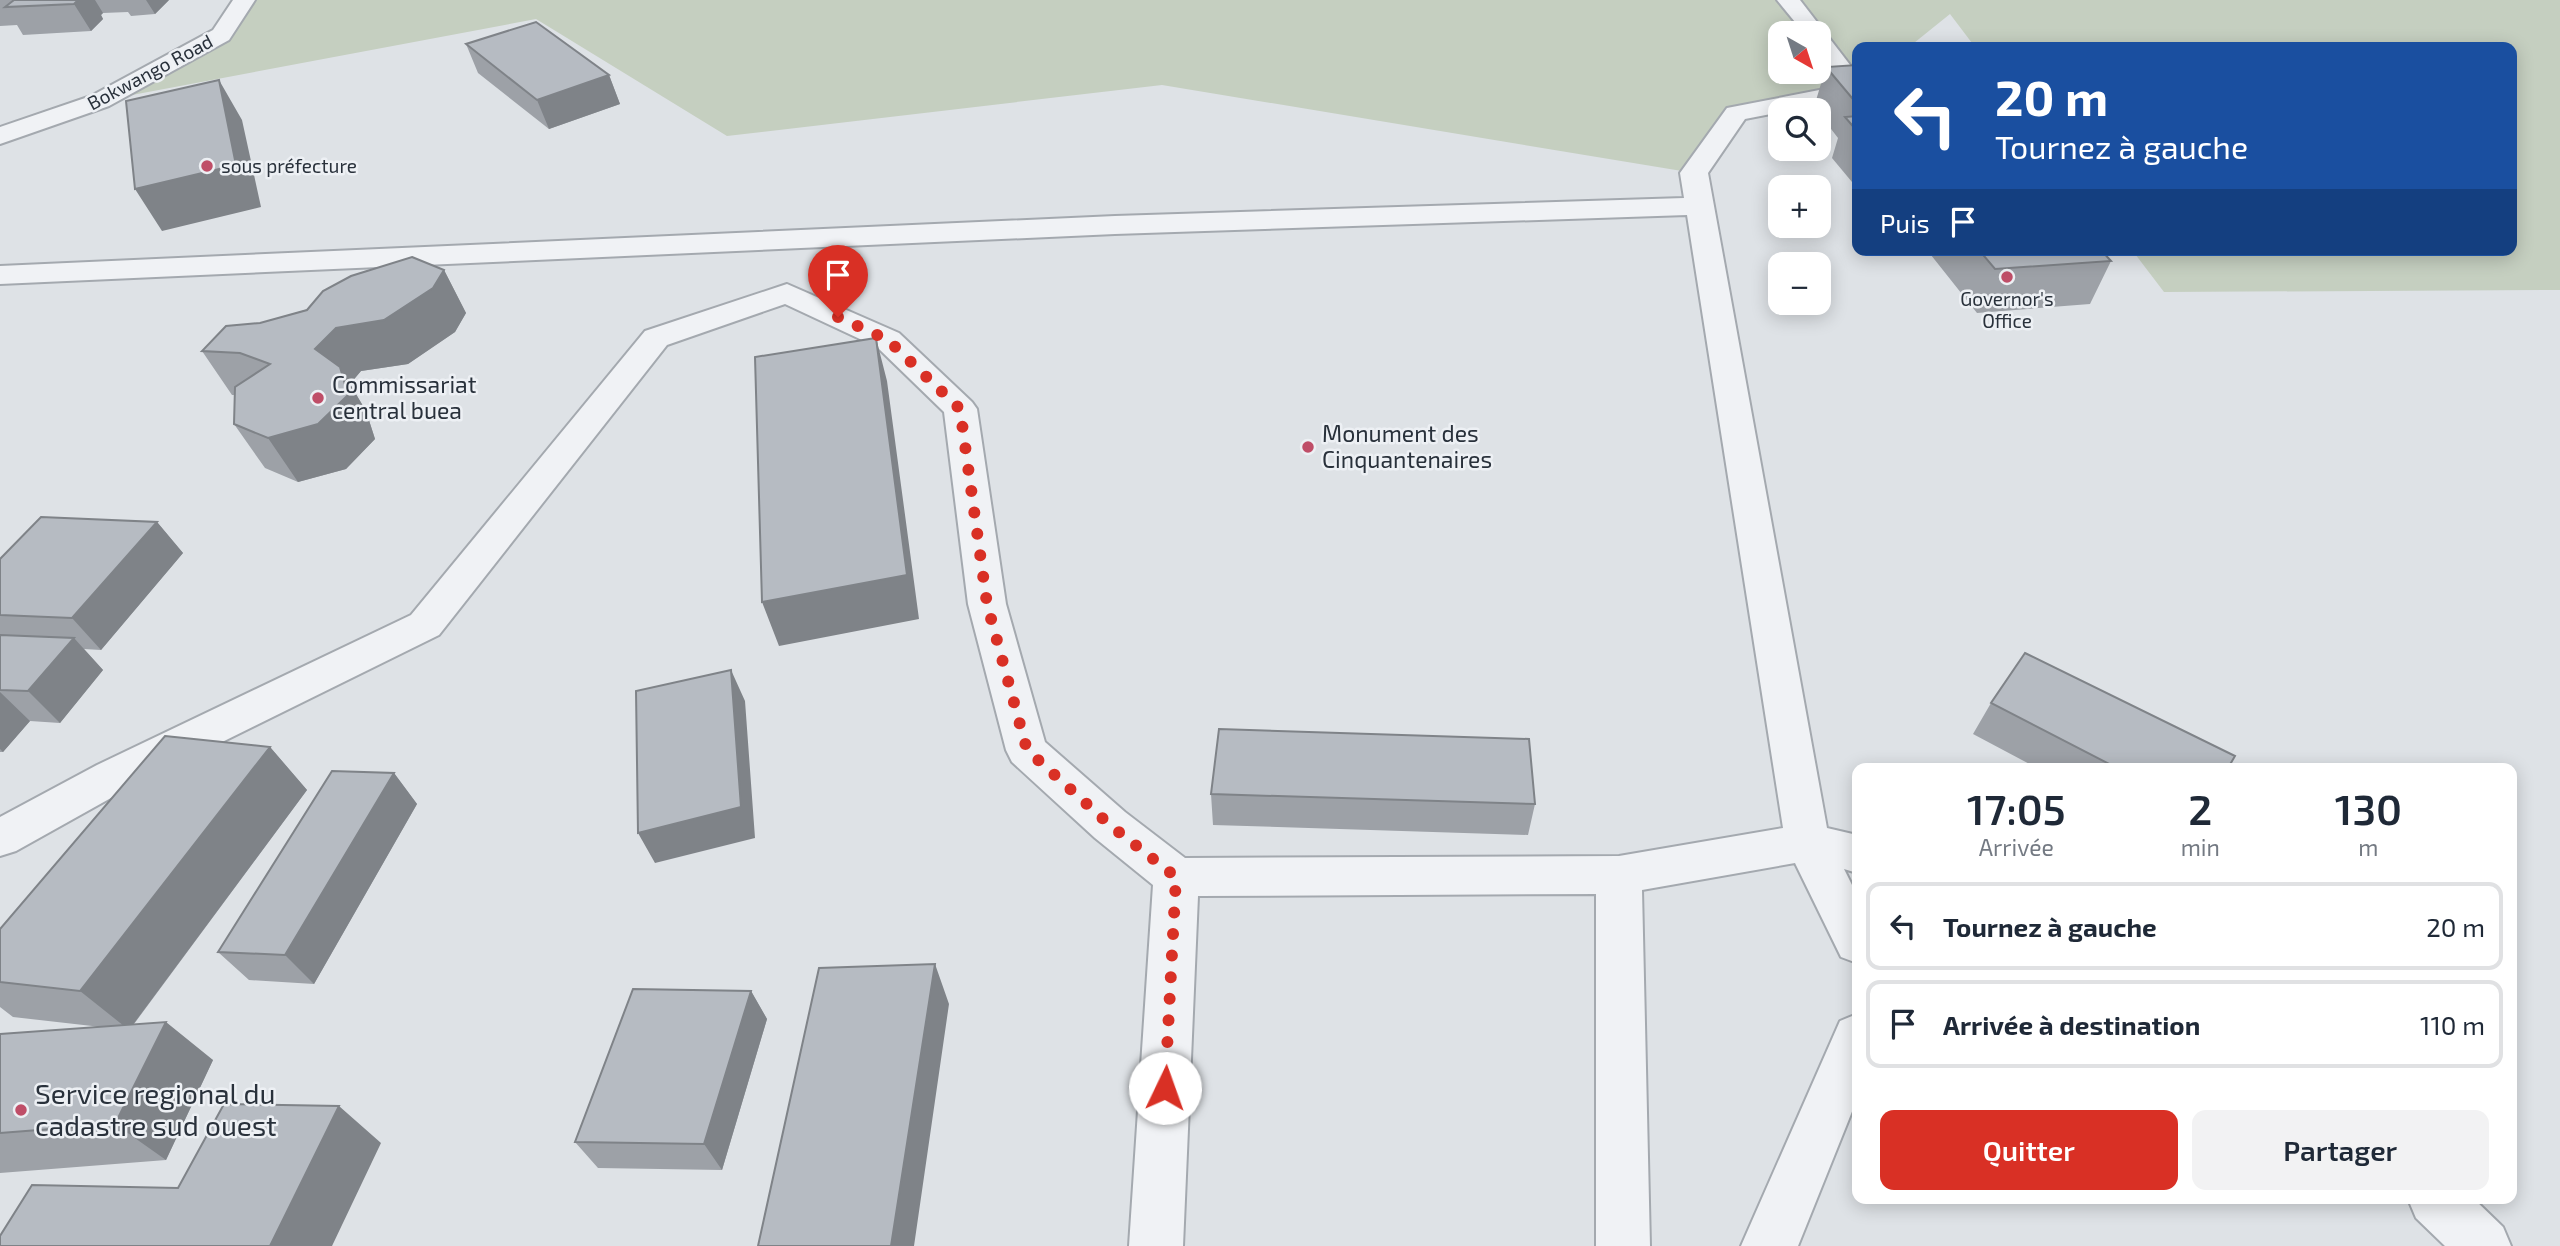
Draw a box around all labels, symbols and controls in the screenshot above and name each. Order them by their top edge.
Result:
north arrow [1768,21,1830,84]
map controls [1768,21,1831,315]
street label: Bokwango Road [83,29,216,114]
text: 20 m [1995,67,2108,126]
icon: left [1880,70,1971,161]
button: search [1768,98,1831,161]
text: Tournez à gauche [1995,127,2248,165]
place label: sous préfecture [221,154,357,177]
marker: sous préfecture [199,158,215,174]
button: + [1768,175,1831,238]
icon: arrive [1944,203,1982,241]
text: Puis [1880,207,1930,238]
pin [808,245,868,317]
button: − [1768,252,1831,315]
icon: arrive [819,256,857,294]
marker: Governor's Office [1999,269,2015,285]
place label: Governor's Office [1960,287,2054,332]
place label: Commissariat central buea [332,370,477,424]
marker: Commissariat central buea [310,390,326,406]
place label: Monument des Cinquantenaires [1322,419,1492,473]
marker: Monument des Cinquantenaires [1300,439,1316,455]
text: 17:05 [1967,783,2066,833]
text: 2 [2188,783,2212,833]
text: 130 [2335,783,2402,833]
text: Arrivée [1979,833,2054,861]
text: min [2181,833,2220,861]
text: m [2358,833,2378,861]
icon: left [1884,907,1922,945]
text: Tournez à gauche [1943,911,2157,942]
text: 20 m [2426,911,2485,942]
icon: arrive [1884,1005,1922,1043]
text: Arrivée à destination [1943,1009,2200,1040]
text: 110 m [2420,1009,2485,1040]
position arrow [1128,1051,1202,1125]
place label: Service regional du cadastre sud ouest [35,1076,277,1142]
marker: Service regional du cadastre sud ouest [13,1102,29,1118]
button: Quitter [1880,1110,2178,1190]
button: Partager [2192,1110,2489,1190]

